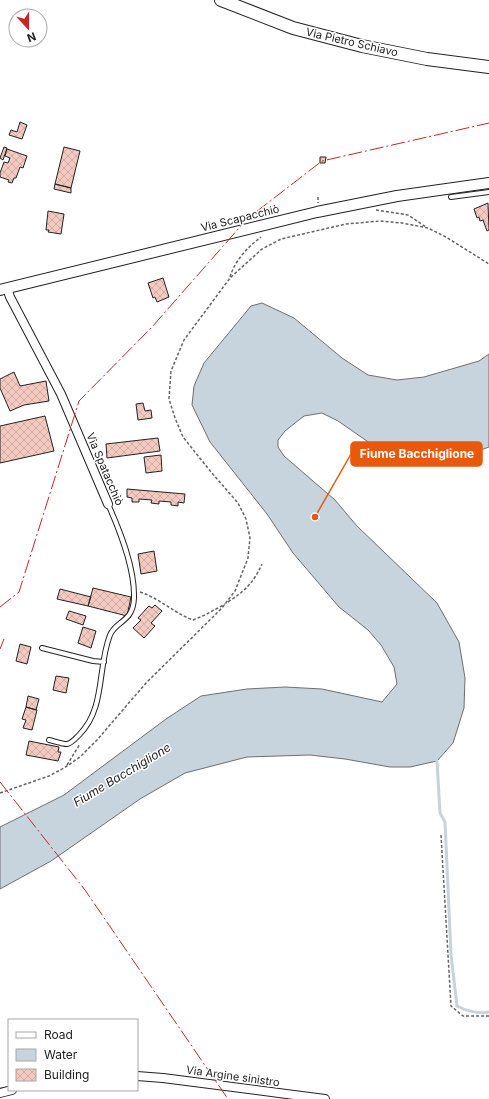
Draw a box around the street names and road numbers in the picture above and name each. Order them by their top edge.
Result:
street label: Via Pietro Schiavo [305,25,400,59]
street label: Via Scapacchiò [199,201,281,235]
street label: Via Spatacchiò [83,430,127,508]
street label: Via Argine sinistro [185,1063,281,1090]

